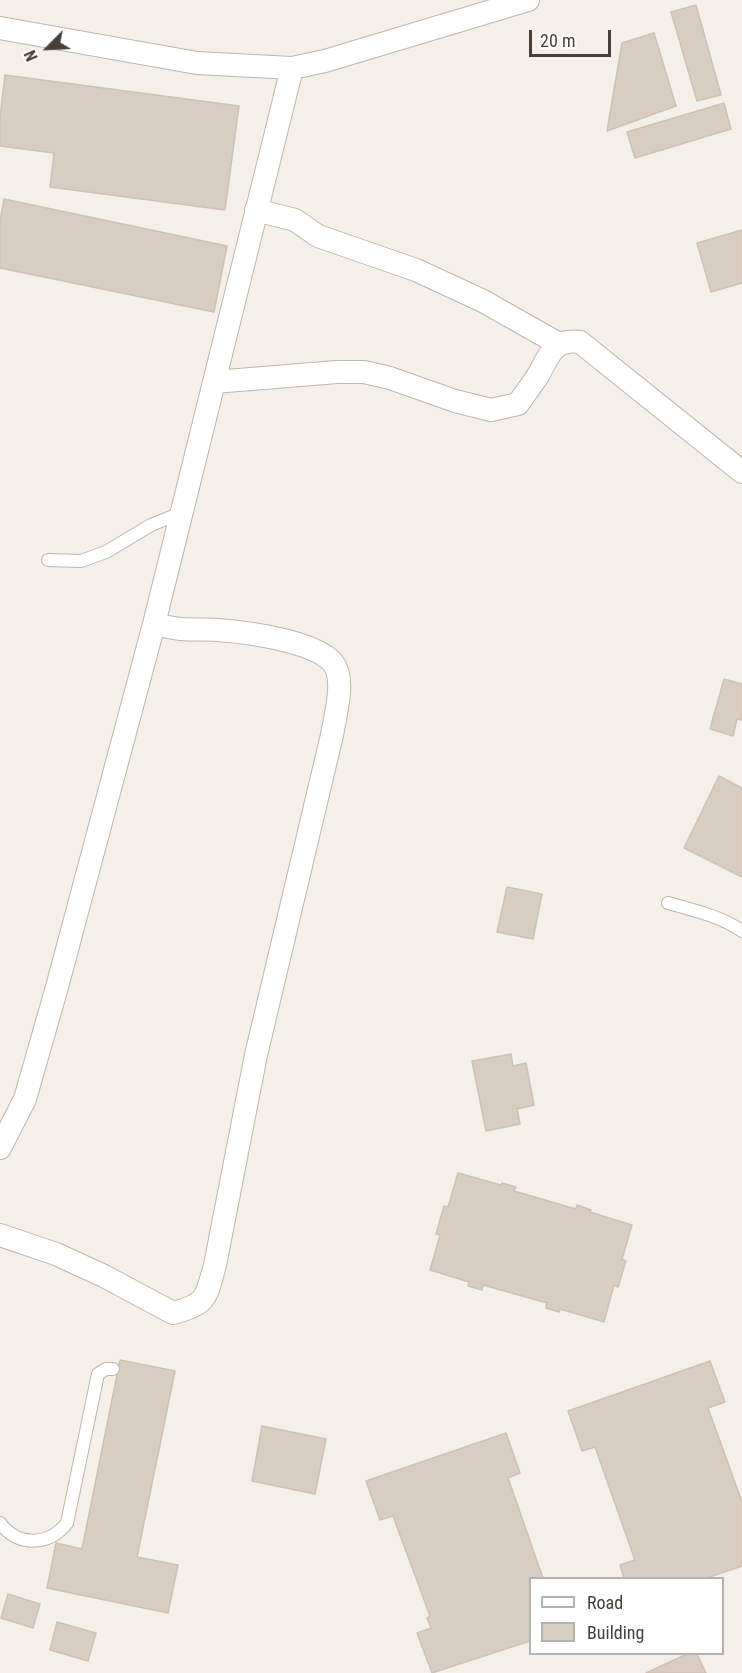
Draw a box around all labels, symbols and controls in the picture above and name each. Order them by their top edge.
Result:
north arrow [18,18,78,78]
scale bar [532,18,614,56]
text: 20 m [540,30,575,51]
text: N [20,47,42,64]
legend [529,1577,724,1655]
text: Road [587,1592,623,1613]
text: Building [587,1622,644,1643]

